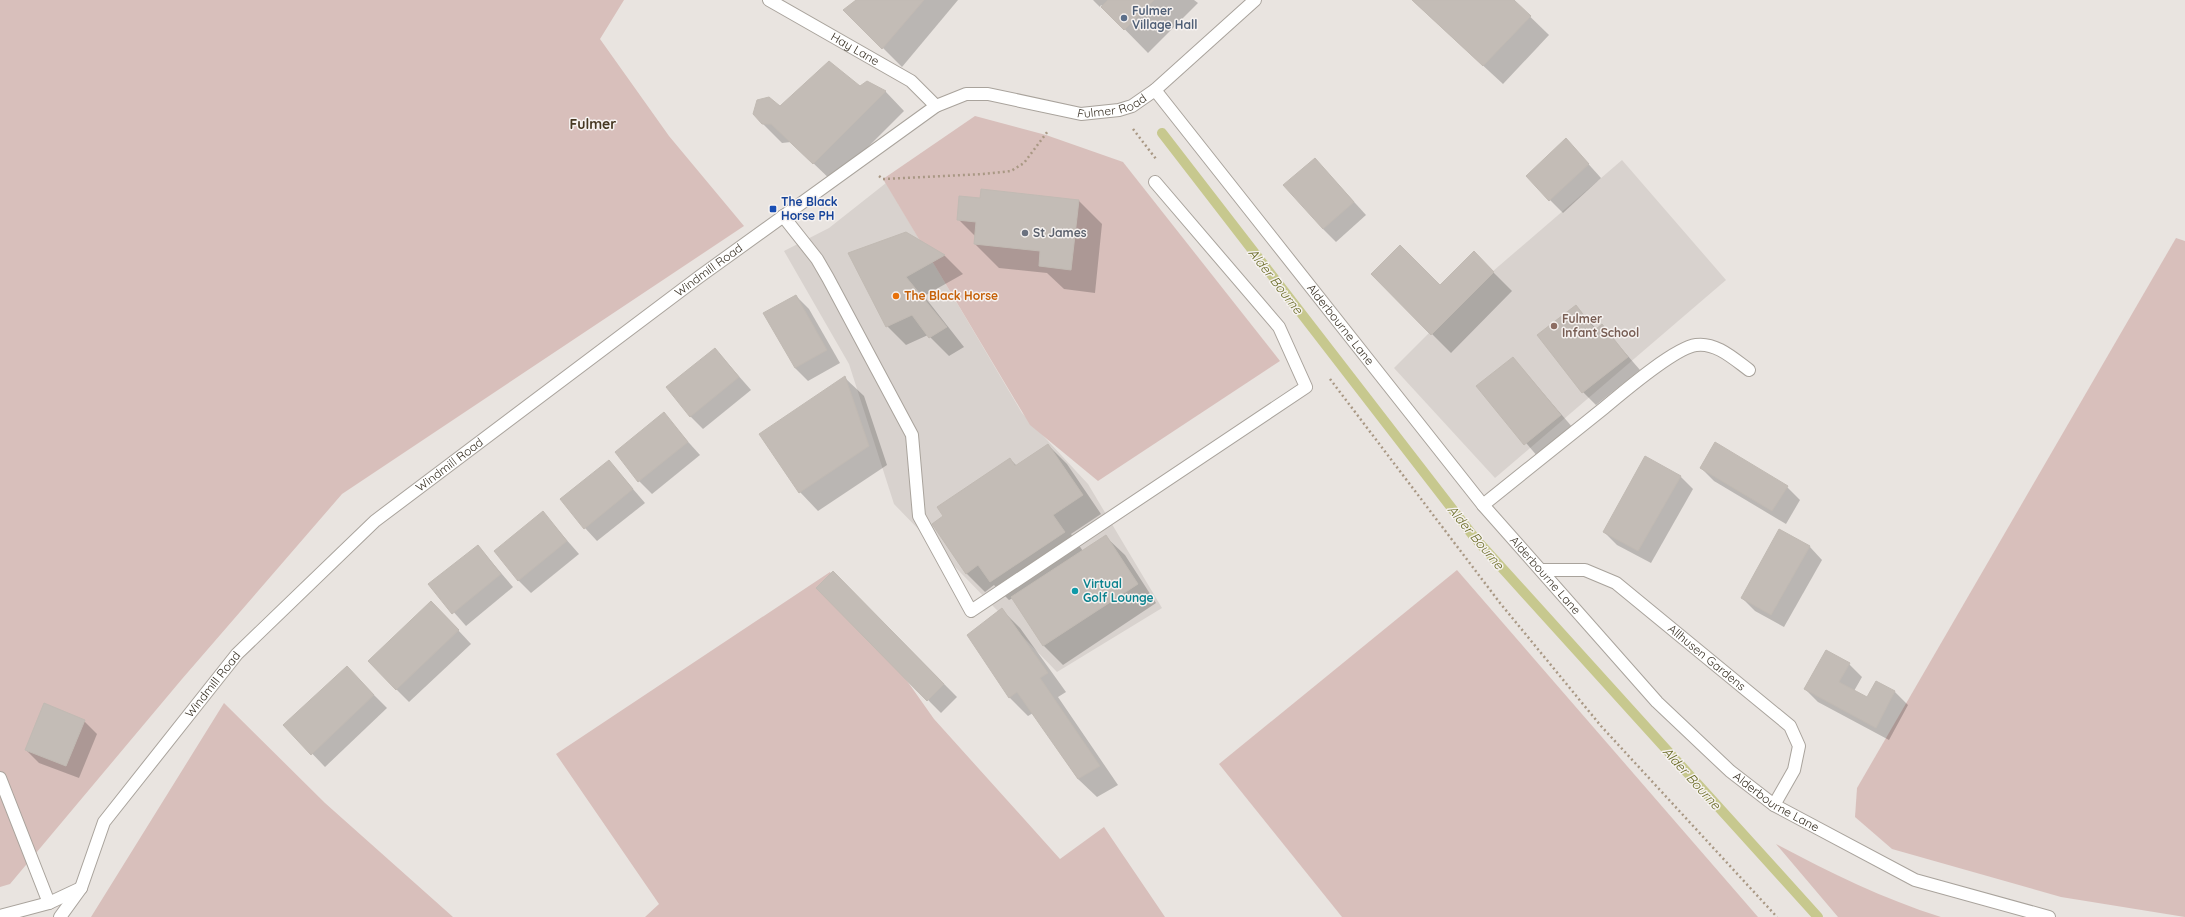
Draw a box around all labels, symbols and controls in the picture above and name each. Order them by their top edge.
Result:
place label: Fulmer Village Hall [1132,3,1198,32]
marker: Fulmer Village Hall [1119,13,1129,23]
street label: Hay Lane [828,29,882,68]
street label: Fulmer Road [1076,90,1149,122]
district label: Fulmer [570,115,616,133]
place label: The Black Horse PH [781,194,838,223]
marker: The Black Horse PH [768,204,778,214]
place label: St James [1033,225,1087,240]
marker: St James [1020,228,1030,238]
street label: Windmill Road [671,240,745,300]
water label: Alder Bourne [1245,245,1307,317]
street label: Alderbourne Lane [1304,281,1378,368]
place label: The Black Horse [904,288,998,303]
marker: The Black Horse [891,291,901,301]
place label: Fulmer Infant School [1562,311,1639,340]
marker: Fulmer Infant School [1549,321,1559,331]
street label: Windmill Road [413,434,486,495]
water label: Alder Bourne [1445,502,1508,573]
street label: Alderbourne Lane [1507,533,1584,618]
place label: Virtual Golf Lounge [1083,576,1154,605]
marker: Virtual Golf Lounge [1070,586,1080,596]
street label: Allhusen Gardens [1665,621,1749,694]
street label: Windmill Road [182,648,243,720]
water label: Alder Bourne [1660,743,1725,813]
street label: Alderbourne Lane [1730,768,1822,835]

